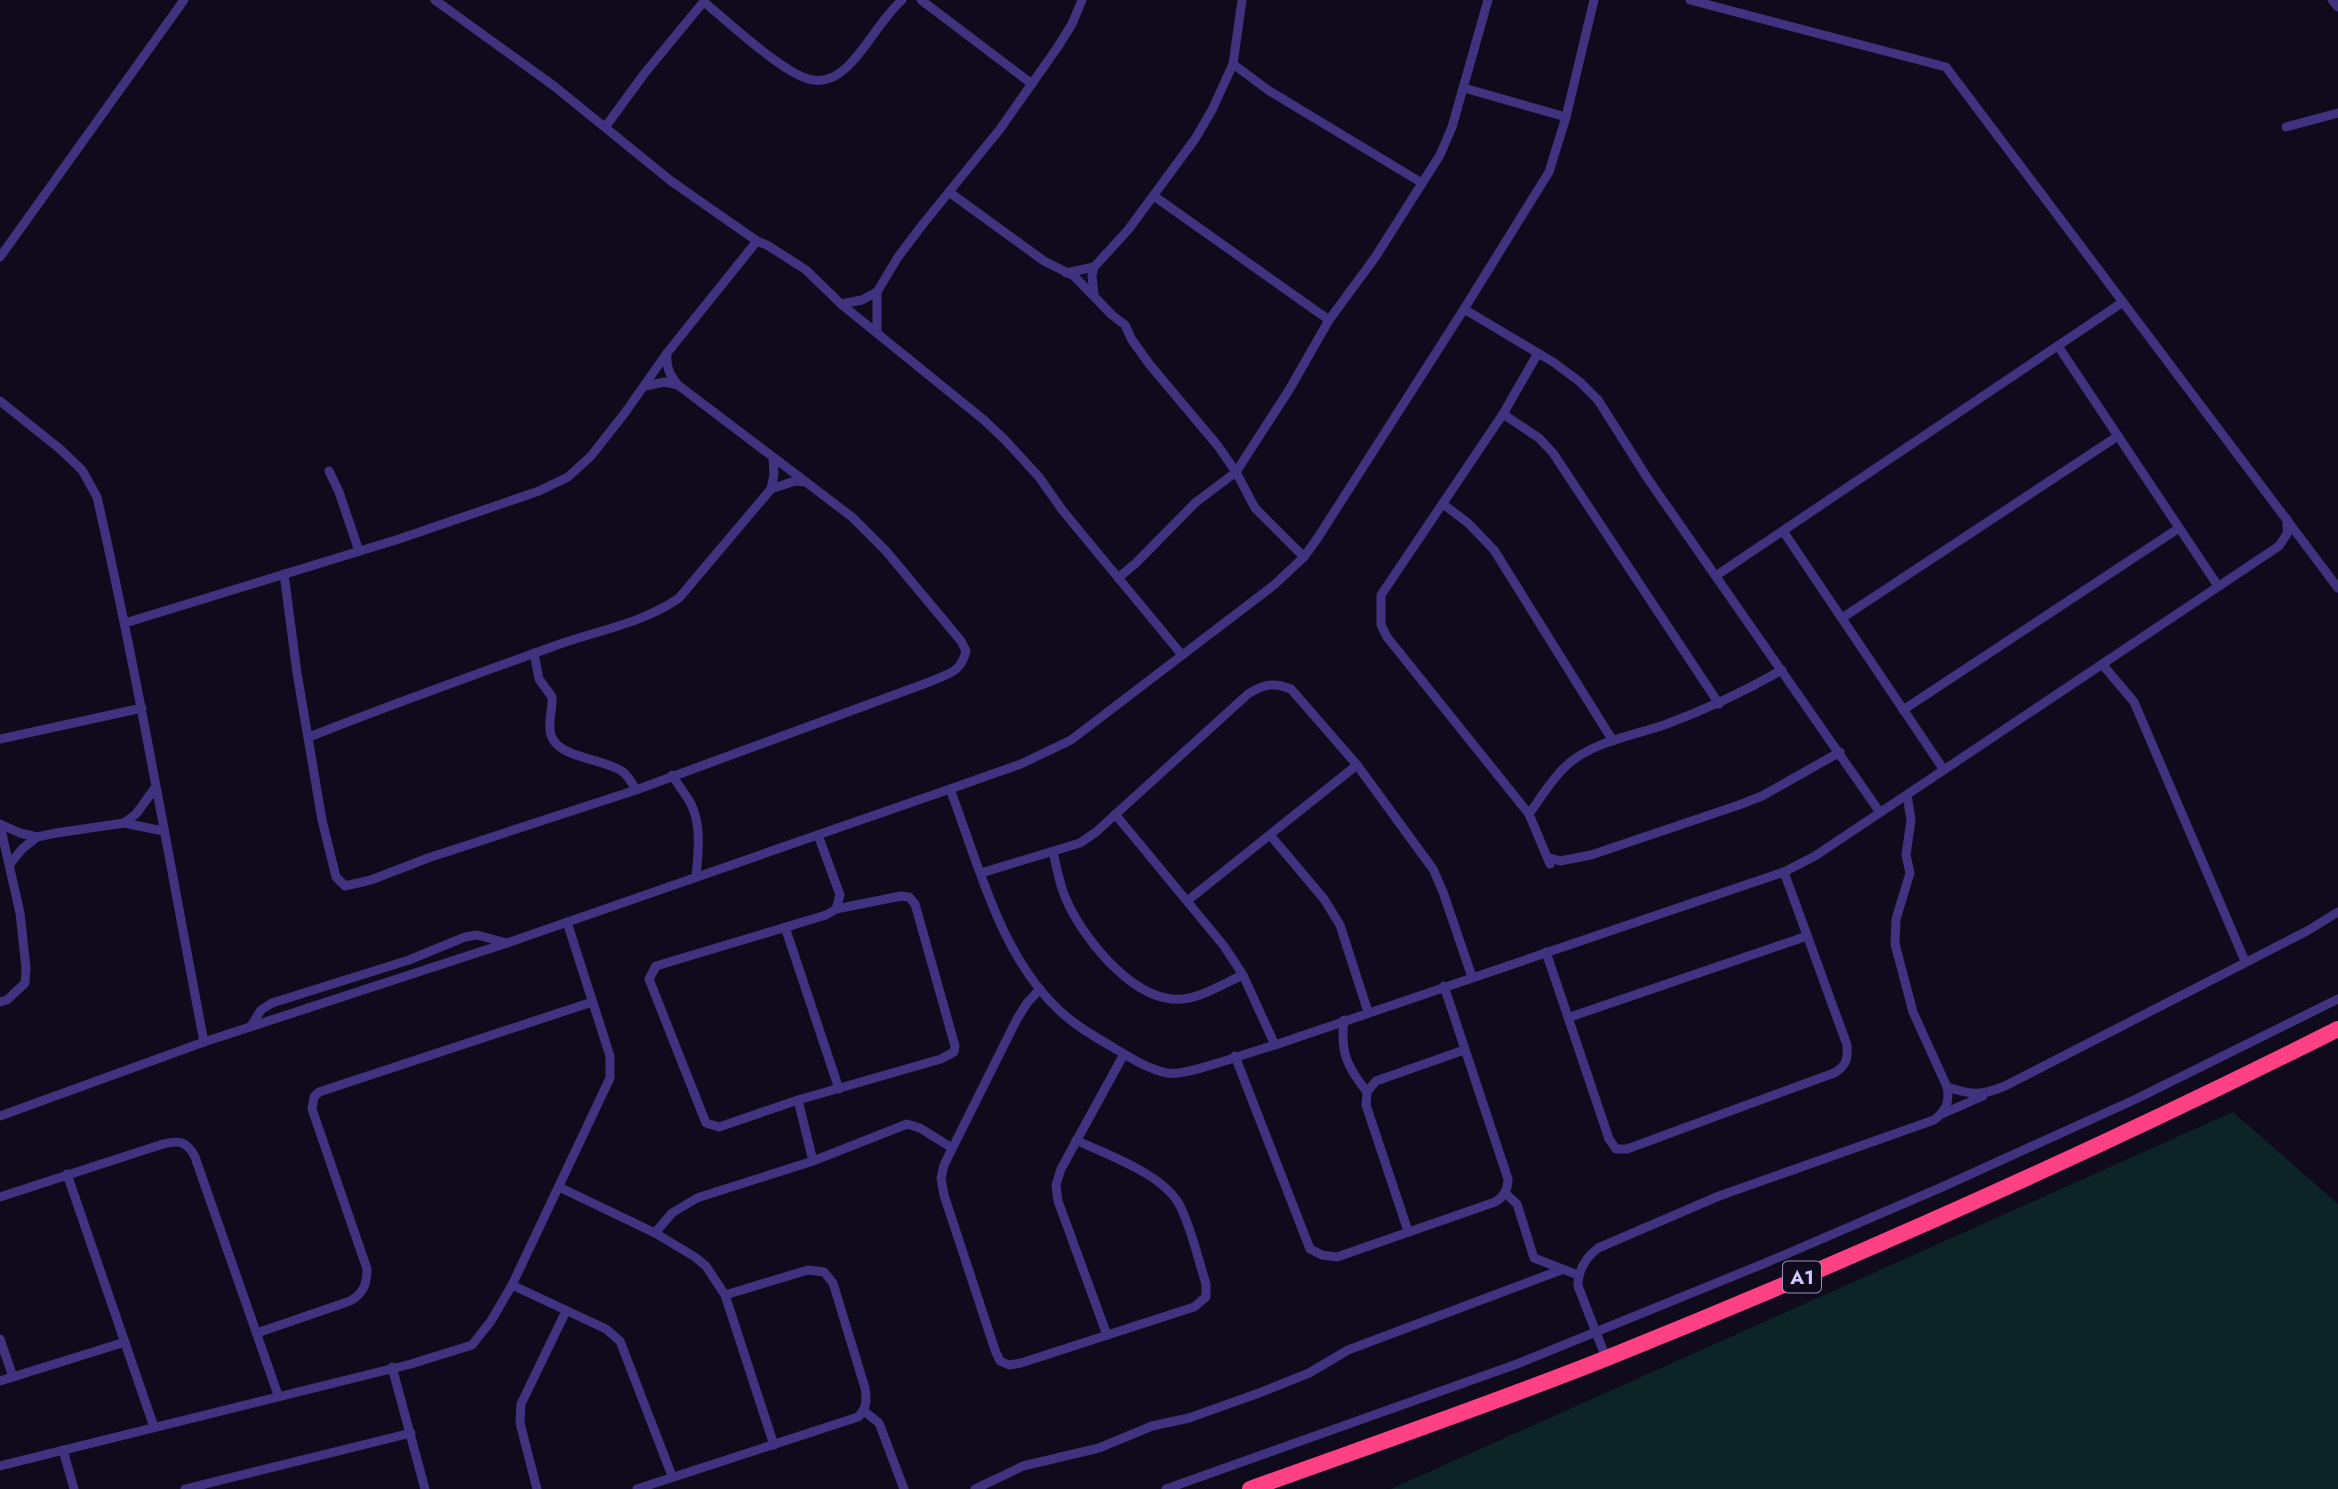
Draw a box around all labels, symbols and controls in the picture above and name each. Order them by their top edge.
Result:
road number: A1 [1783,1261,1821,1292]

